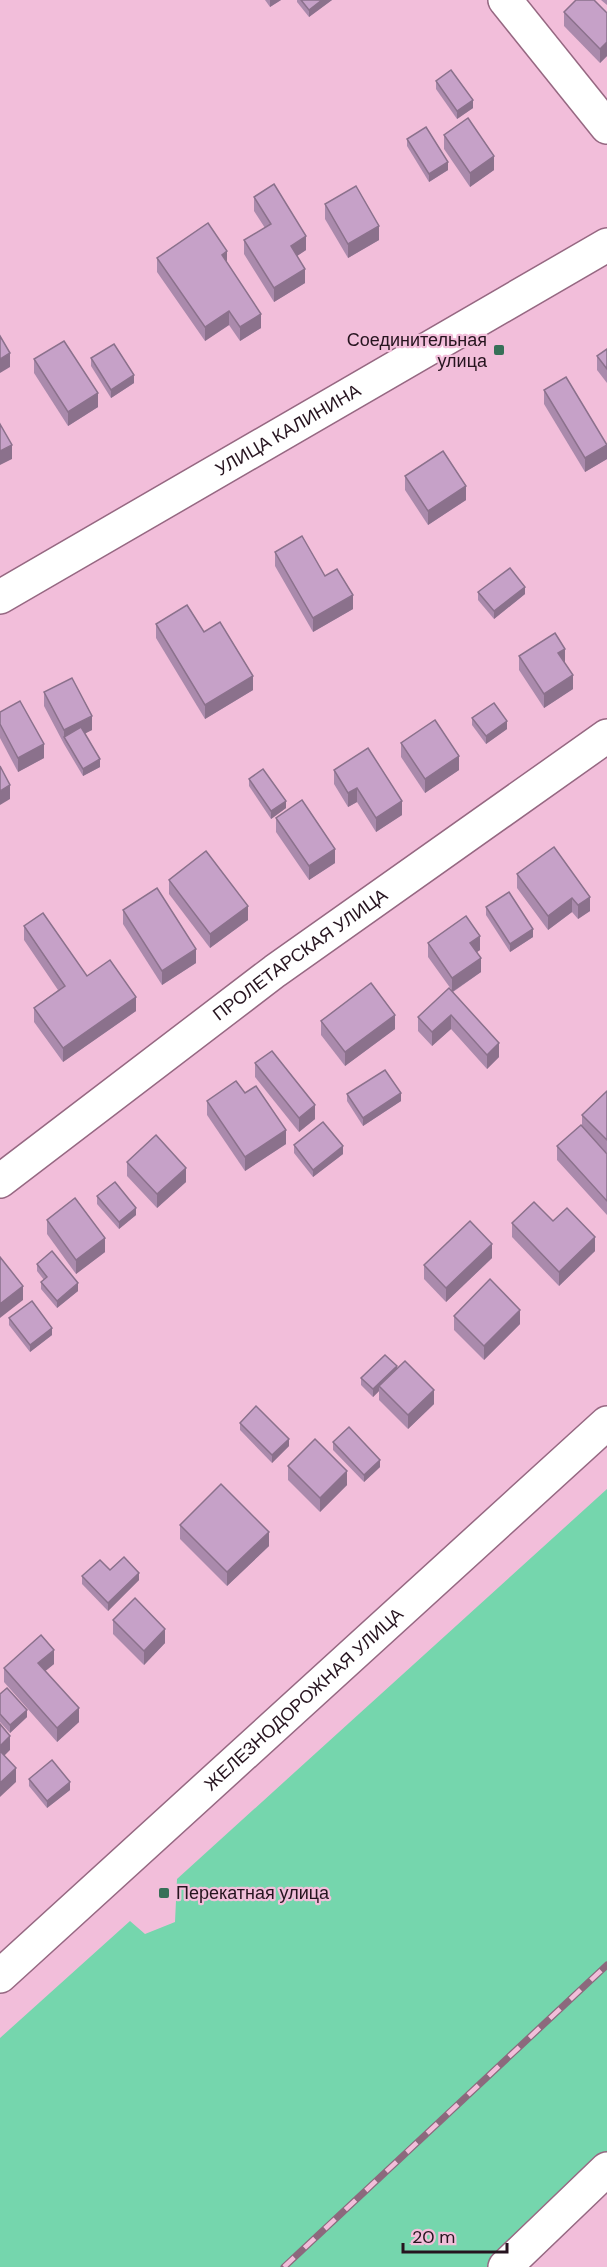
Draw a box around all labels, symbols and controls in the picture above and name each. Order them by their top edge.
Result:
place label: Соединительная улица [347,328,488,373]
marker: Соединительная улица [492,343,506,357]
street label: УЛИЦА КАЛИНИНА [211,378,365,482]
street label: ПРОЛЕТАРСКАЯ УЛИЦА [208,883,392,1026]
street label: ЖЕЛЕЗНОДОРОЖНАЯ УЛИЦА [199,1602,409,1796]
place label: Перекатная улица [176,1881,330,1905]
marker: Перекатная улица [157,1886,171,1900]
scale bar [403,2216,506,2254]
text: 20 m [412,2225,455,2249]

